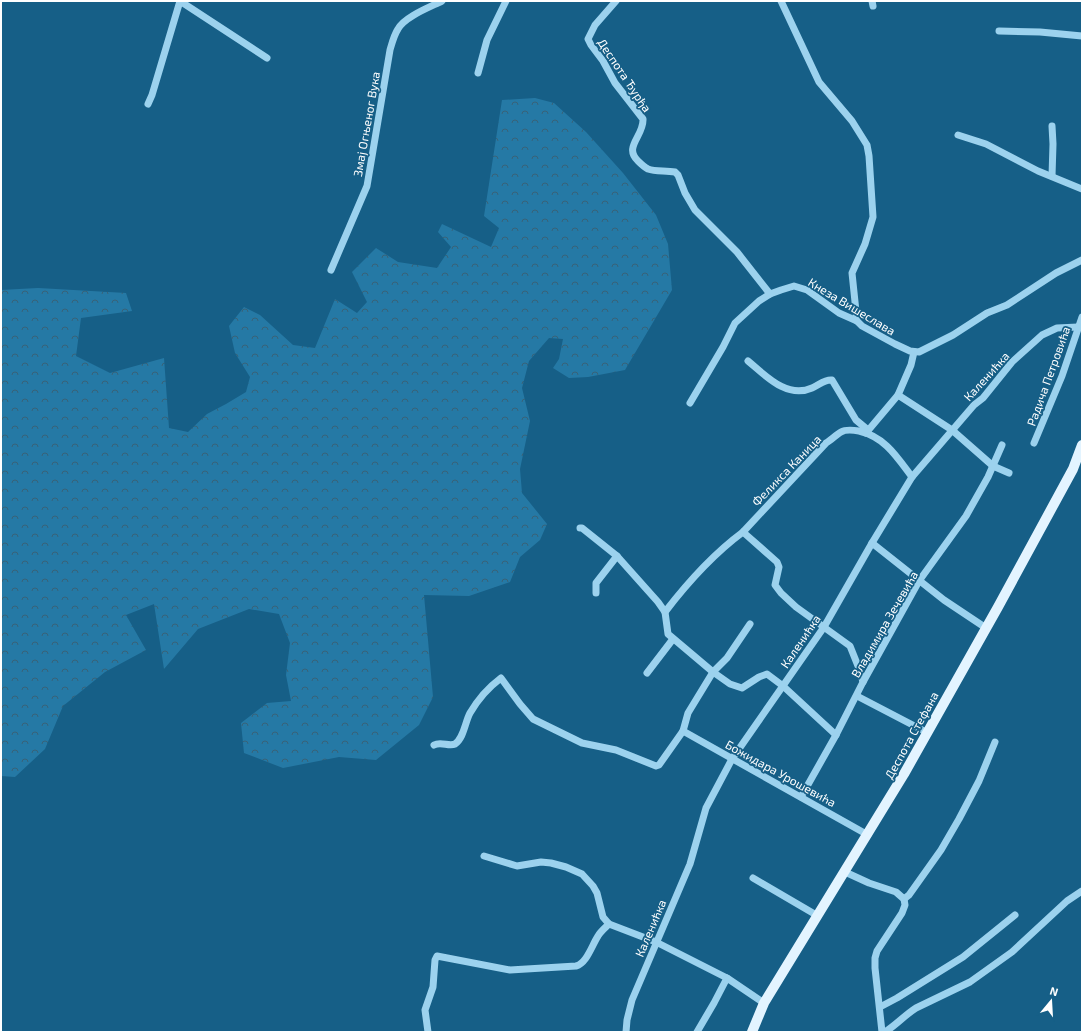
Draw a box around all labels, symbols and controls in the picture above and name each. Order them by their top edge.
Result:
street label: Деспота Ђурђа [594,36,655,115]
street label: Змај Огњеног Вука [350,70,383,178]
street label: Кнеза Вишеслава [806,274,898,338]
street label: Радича Петровића [1024,324,1072,428]
street label: Каленићка [960,349,1012,403]
street label: Феликса Каница [749,432,823,508]
street label: Владимира Зечевића [848,568,920,680]
street label: Каленићка [777,612,823,670]
street label: Деспота Стефана [881,689,941,781]
street label: Божидара Урошевића [723,737,839,809]
street label: Каленићка [632,897,668,959]
north arrow [1031,981,1071,1021]
text: N [1048,984,1060,998]

